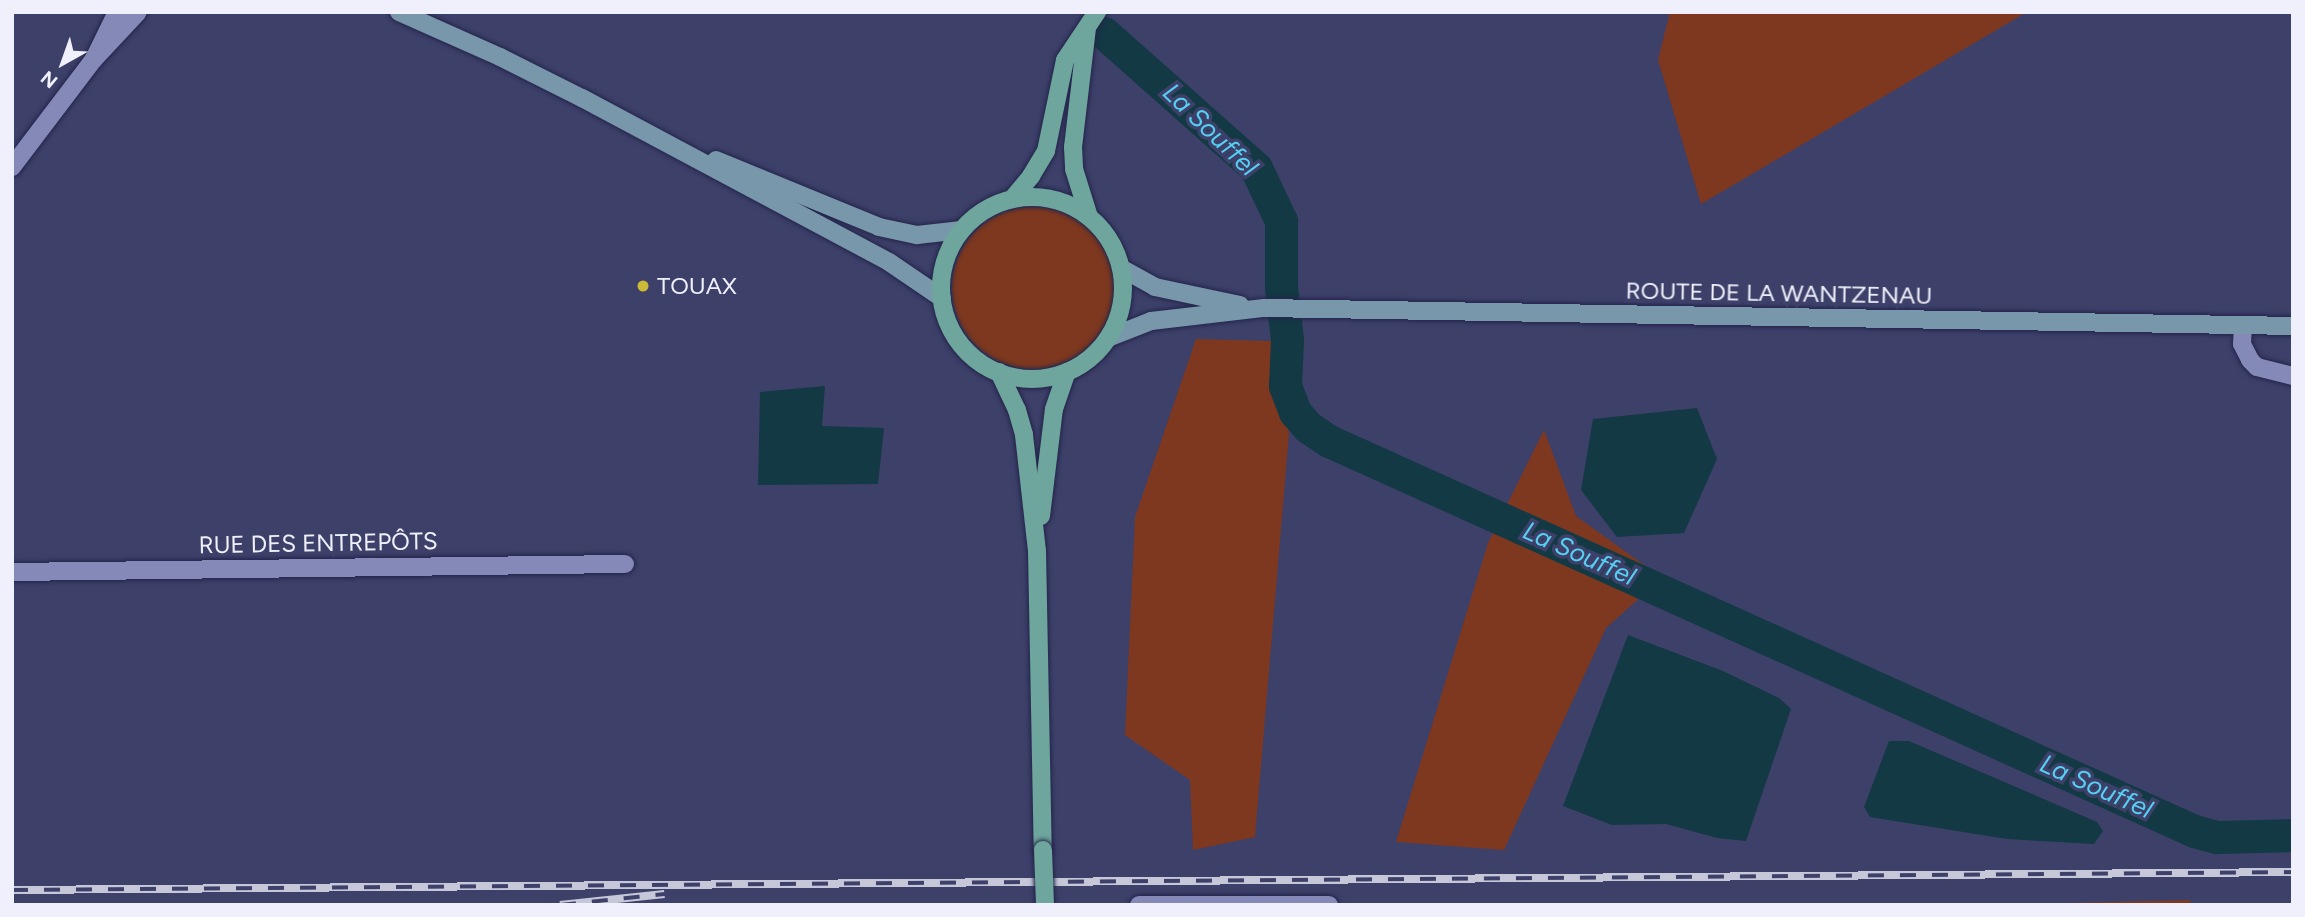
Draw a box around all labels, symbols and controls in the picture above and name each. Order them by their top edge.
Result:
north arrow [28,28,98,98]
text: N [36,66,62,93]
water label: La Souffel [1156,77,1264,183]
place label: TOUAX [657,272,737,300]
street label: ROUTE DE LA WANTZENAU [1625,276,1933,310]
marker: TOUAX [635,278,651,294]
water label: La Souffel [1518,515,1640,593]
street label: RUE DES ENTREPÔTS [198,527,438,559]
water label: La Souffel [2035,748,2157,826]

